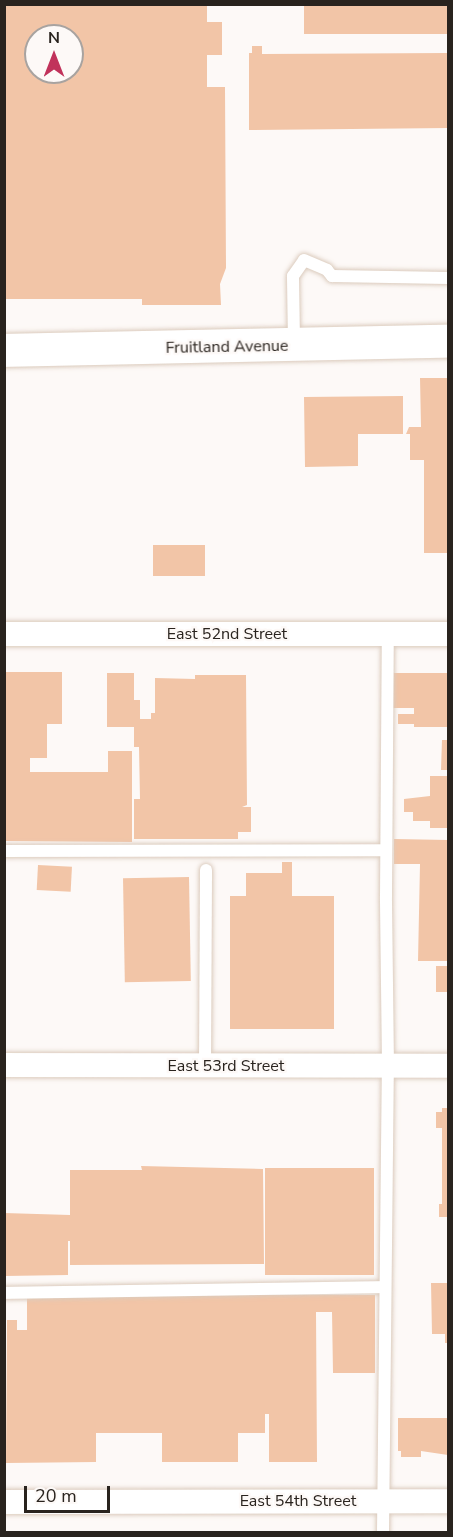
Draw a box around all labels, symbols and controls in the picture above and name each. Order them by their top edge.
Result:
north arrow [24,24,84,84]
text: N [48,27,60,49]
street label: Fruitland Avenue [165,336,289,358]
street label: East 52nd Street [167,624,287,644]
street label: East 53rd Street [168,1056,284,1076]
scale bar [27,1474,112,1512]
text: 20 m [35,1484,77,1508]
street label: East 54th Street [240,1491,356,1511]

